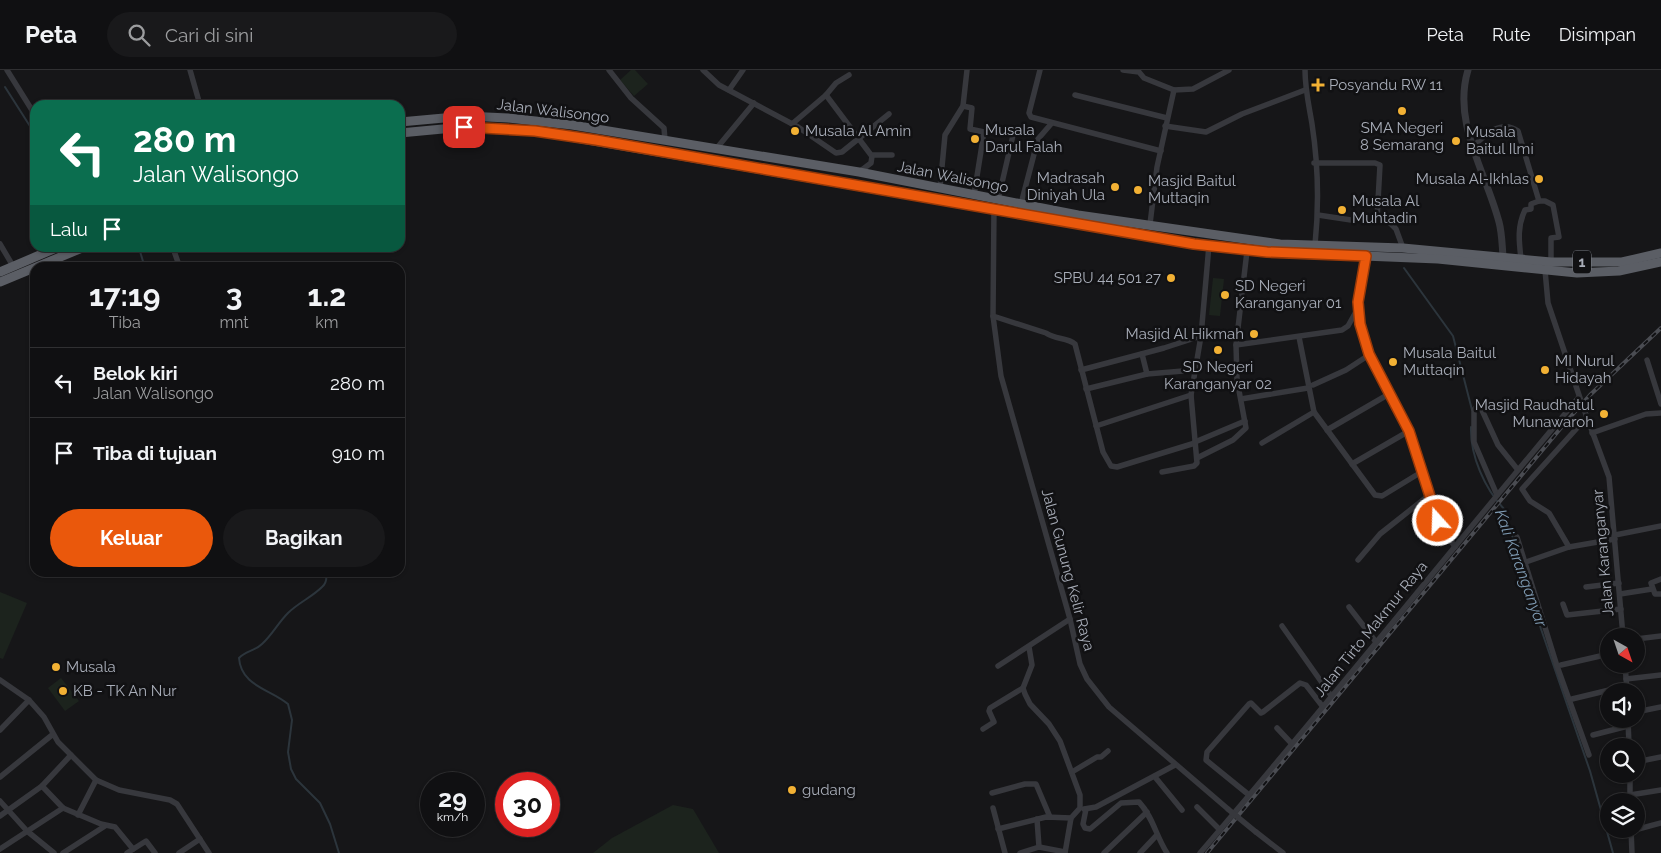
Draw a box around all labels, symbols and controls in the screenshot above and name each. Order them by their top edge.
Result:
search box [107,12,457,57]
text: Peta [25,20,77,49]
icon: search [125,21,153,49]
text: Cari di sini [165,24,253,46]
text: Peta [1427,24,1464,45]
text: Rute [1492,24,1531,45]
text: Disimpan [1559,24,1636,45]
place label: Posyandu RW 11 [1329,76,1443,94]
marker: Posyandu RW 11 [1311,78,1325,92]
street label: Jalan Walisongo [496,95,610,127]
marker: SMA Negeri 8 Semarang [1396,105,1408,117]
pin [443,106,485,148]
icon: arrive [450,113,478,141]
text: 280 m [133,119,236,160]
place label: SMA Negeri 8 Semarang [1360,119,1444,154]
icon: left [50,120,115,185]
place label: Musala Darul Falah [985,121,1063,156]
place label: Musala Al Amin [805,122,911,140]
place label: Musala Baitul Ilmi [1466,123,1534,158]
marker: Musala Al Amin [789,125,801,137]
marker: Musala Darul Falah [969,133,981,145]
marker: Musala Baitul Ilmi [1450,135,1462,147]
street label: Jalan Walisongo [896,157,1010,197]
text: Jalan Walisongo [133,161,299,187]
place label: Madrasah Diniyah Ula [1027,169,1105,204]
place label: Musala Al-Ikhlas [1416,170,1529,188]
place label: Masjid Baitul Muttaqin [1148,172,1237,207]
marker: Musala Al-Ikhlas [1533,173,1545,185]
marker: Madrasah Diniyah Ula [1109,181,1121,193]
marker: Masjid Baitul Muttaqin [1132,184,1144,196]
place label: Musala Al Muhtadin [1352,192,1420,227]
marker: Musala Al Muhtadin [1336,204,1348,216]
icon: arrive [98,215,126,243]
text: Lalu [50,218,88,240]
road number: 1 [1573,250,1591,273]
place label: SPBU 44 501 27 [1054,269,1161,287]
marker: SPBU 44 501 27 [1165,272,1177,284]
place label: SD Negeri Karanganyar 01 [1235,277,1342,312]
text: 17:19 [89,278,160,313]
text: 3 [226,278,242,313]
text: 1.2 [308,278,346,313]
marker: SD Negeri Karanganyar 01 [1219,289,1231,301]
text: Tiba [109,313,141,332]
text: mnt [219,313,249,332]
text: km [315,313,338,332]
place label: Masjid Al Hikmah [1126,325,1244,343]
marker: Masjid Al Hikmah [1248,328,1260,340]
marker: SD Negeri Karanganyar 02 [1212,344,1224,356]
place label: Musala Baitul Muttaqin [1403,344,1497,379]
place label: MI Nurul Hidayah [1555,352,1615,387]
marker: Musala Baitul Muttaqin [1387,356,1399,368]
place label: SD Negeri Karanganyar 02 [1164,358,1272,393]
text: Belok kiri [93,362,178,384]
marker: MI Nurul Hidayah [1539,364,1551,376]
icon: left [50,369,78,397]
text: 280 m [330,372,385,394]
text: Jalan Walisongo [93,384,214,403]
place label: Masjid Raudhatul Munawaroh [1475,396,1595,431]
marker: Masjid Raudhatul Munawaroh [1598,408,1610,420]
icon: arrive [50,439,78,467]
text: Tiba di tujuan [93,442,217,464]
text: 910 m [332,442,385,464]
street label: Jalan Gunung Kelir Raya [1038,487,1098,653]
street label: Jalan Karanganyar [1588,488,1618,617]
position arrow [1411,494,1463,546]
water label: Kali Karanganyar [1491,507,1551,630]
button: Keluar [50,509,213,567]
button: Bagikan [223,509,385,567]
street label: Jalan Tirto Makmur Raya [1311,558,1431,700]
north arrow [1600,628,1645,672]
map controls [1600,628,1645,838]
place label: Musala [66,658,116,676]
marker: Musala [50,661,62,673]
place label: KB - TK An Nur [73,682,177,700]
button: sound [1600,683,1645,728]
marker: KB - TK An Nur [57,685,69,697]
button: search [1600,738,1645,783]
speed limit sign: 30 [495,772,560,837]
place label: gudang [802,781,856,799]
text: 29 [438,783,467,813]
marker: gudang [786,784,798,796]
button: layers [1600,793,1645,838]
text: km/h [437,810,468,824]

